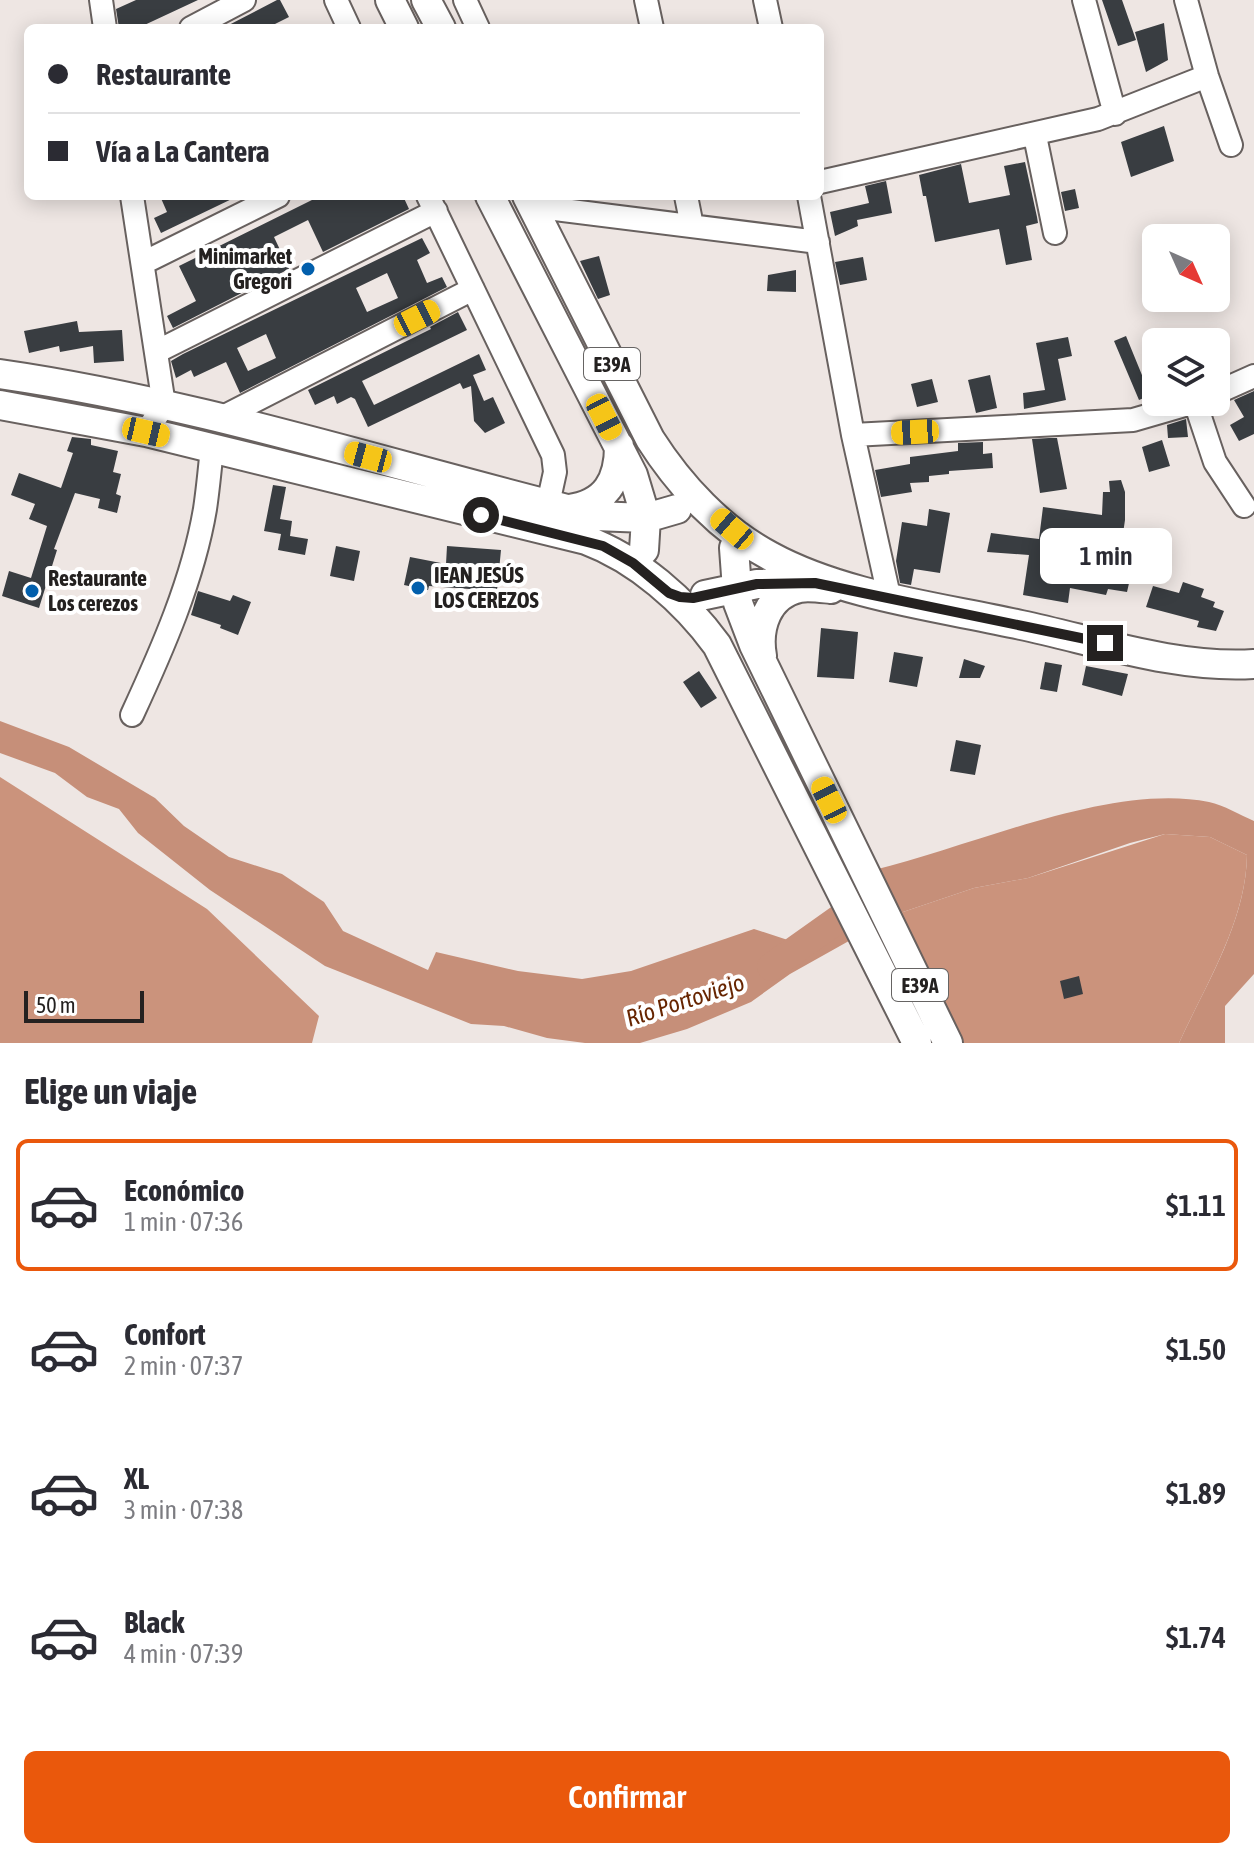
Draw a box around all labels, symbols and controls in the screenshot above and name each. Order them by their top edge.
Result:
text: Restaurante [96,57,231,91]
text: Vía a La Cantera [96,134,270,168]
north arrow [1142,224,1230,312]
map controls [1142,224,1230,416]
place label: Minimarket Gregori [198,243,293,294]
marker: Minimarket Gregori [299,260,317,278]
car [390,296,444,340]
button: layers [1142,328,1230,416]
road number: E39A [584,348,640,380]
car [582,390,626,444]
car [120,415,172,449]
car [890,419,940,445]
car [342,439,394,475]
route start [463,497,499,533]
car [706,504,758,554]
callout: 1 min [1039,527,1171,583]
text: 1 min [1079,541,1133,571]
place label: IEAN JESÚS LOS CEREZOS [434,562,539,613]
place label: Restaurante Los cerezos [48,565,147,616]
marker: IEAN JESÚS LOS CEREZOS [409,579,427,597]
marker: Restaurante Los cerezos [23,582,41,600]
route end [1087,625,1123,661]
car [808,773,850,827]
water label: Río Portoviejo [623,968,747,1032]
road number: E39A [892,969,948,1001]
scale bar [24,987,144,1023]
text: 50 m [36,992,76,1018]
text: Elige un viaje [24,1070,197,1112]
icon: car [28,1169,100,1241]
text: Económico [124,1173,244,1207]
text: $1.11 [1166,1188,1226,1222]
text: 1 min · 07:36 [124,1207,243,1237]
icon: car [28,1313,100,1385]
text: Confort [124,1317,206,1351]
text: $1.50 [1166,1332,1226,1366]
text: 2 min · 07:37 [124,1351,243,1381]
icon: car [28,1457,100,1529]
text: XL [124,1461,149,1495]
text: $1.89 [1166,1476,1226,1510]
text: 3 min · 07:38 [124,1495,243,1525]
icon: car [28,1601,100,1673]
text: Black [124,1605,184,1639]
text: $1.74 [1166,1620,1226,1654]
text: 4 min · 07:39 [124,1639,243,1669]
button: Confirmar [24,1751,1230,1843]

